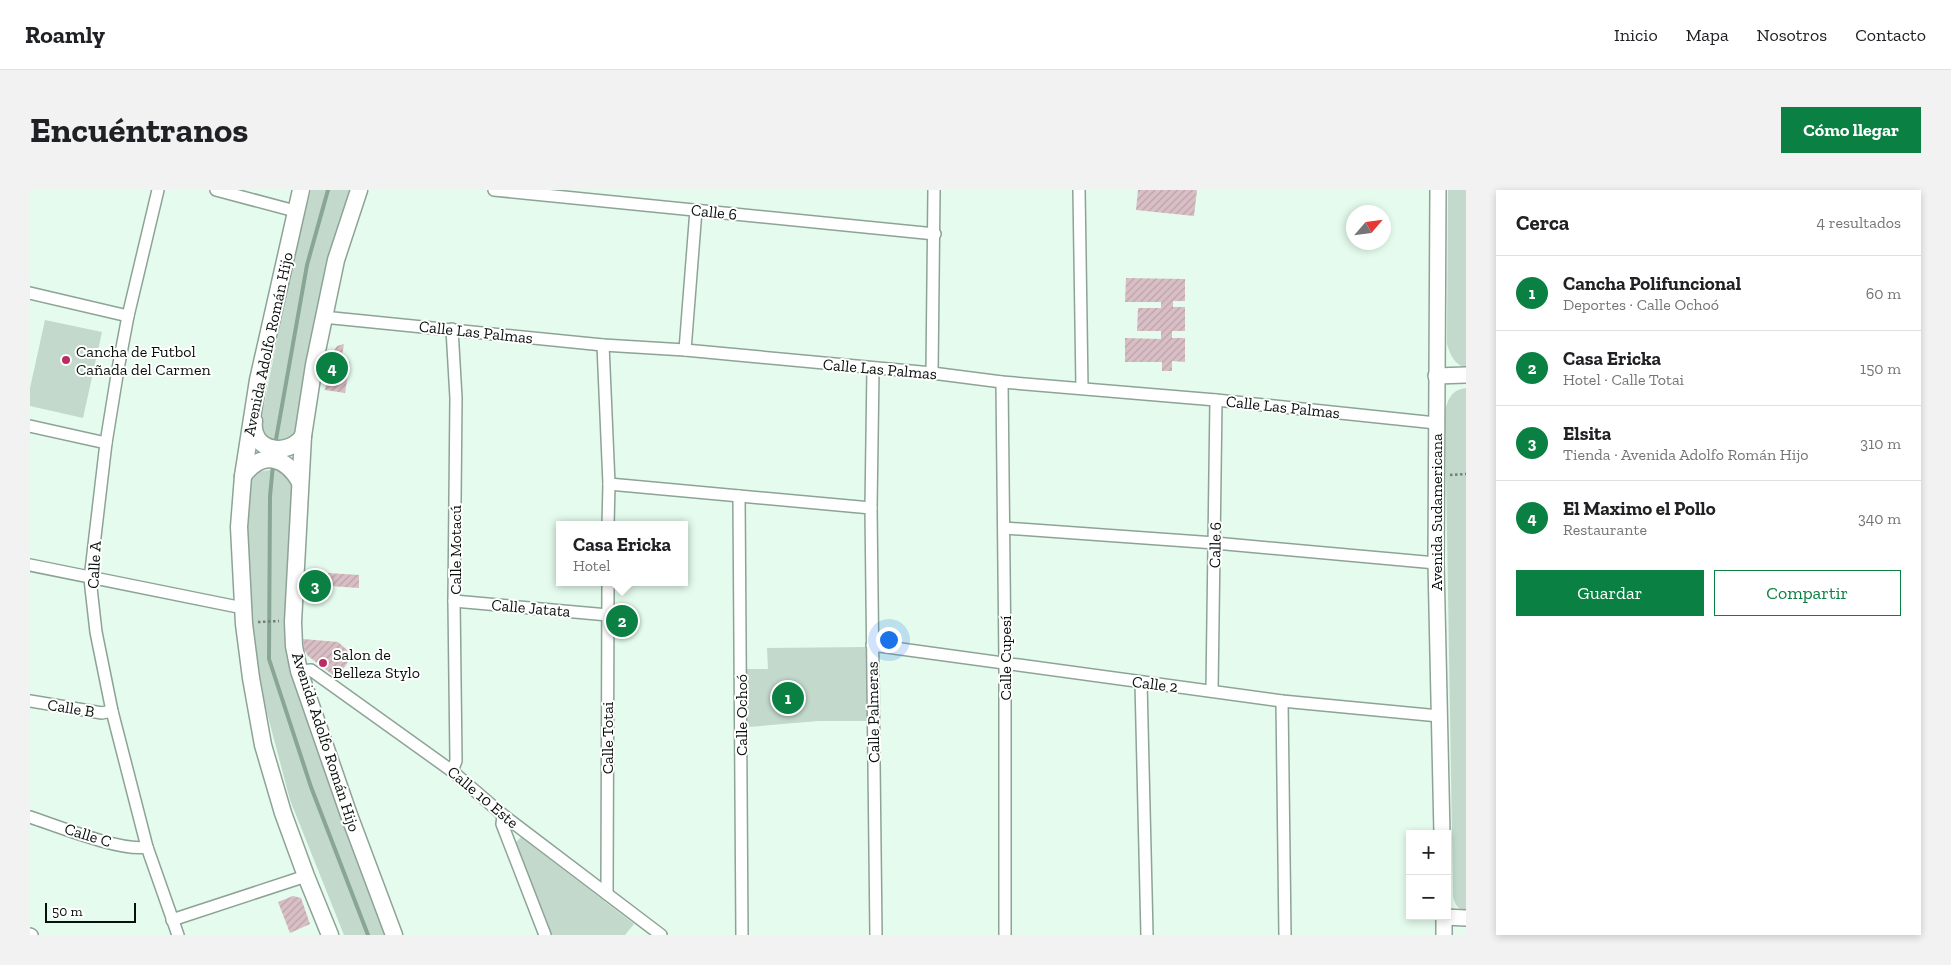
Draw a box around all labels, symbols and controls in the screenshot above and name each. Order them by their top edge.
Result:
text: Roamly [25,20,105,49]
text: Inicio [1614,24,1658,46]
text: Mapa [1686,24,1729,46]
text: Nosotros [1757,24,1827,46]
text: Contacto [1855,24,1926,46]
button: Cómo llegar [1781,107,1921,153]
text: Encuéntranos [30,109,248,151]
street label: Calle 6 [690,200,738,224]
north arrow [1346,205,1391,250]
text: Cerca [1516,210,1569,235]
text: 4 resultados [1817,213,1901,232]
street label: Avenida Adolfo Román Hijo [239,250,297,438]
text: Cancha Polifuncional [1563,272,1741,295]
text: 1 [1529,284,1535,303]
text: 60 m [1866,284,1901,303]
text: Deportes · Calle Ochoó [1563,295,1719,314]
street label: Calle Las Palmas [418,317,534,347]
place label: Cancha de Futbol Cañada del Carmen [76,342,211,379]
text: Casa Ericka [1563,347,1661,370]
pin: 4 [316,349,348,387]
marker: Cancha de Futbol Cañada del Carmen [60,354,72,366]
street label: Calle Las Palmas [822,355,938,383]
text: 2 [1528,359,1536,378]
text: 150 m [1860,359,1901,378]
text: Hotel · Calle Totai [1563,370,1684,389]
street label: Calle Las Palmas [1225,392,1341,422]
text: Elsita [1563,422,1611,445]
street label: Avenida Sudamericana [1427,433,1446,591]
text: 3 [1528,434,1536,453]
text: 310 m [1860,434,1901,453]
text: Tienda · Avenida Adolfo Román Hijo [1563,445,1809,464]
text: El Maximo el Pollo [1563,497,1716,520]
street label: Calle Motacú [446,505,465,595]
text: 4 [1527,509,1537,528]
text: 340 m [1858,509,1901,528]
text: Restaurante [1563,520,1647,539]
popup [556,521,688,586]
street label: Calle 6 [1205,522,1225,568]
text: Casa Ericka [573,533,671,556]
street label: Calle A [83,540,105,589]
text: Hotel [573,556,611,575]
pin: 3 [299,567,331,605]
button: Guardar [1516,570,1704,616]
button: Compartir [1714,570,1901,616]
street label: Calle Jatata [491,595,572,621]
pin: 2 [606,602,638,640]
street label: Calle Cupesí [996,615,1015,700]
your location [876,627,902,653]
place label: Salon de Belleza Stylo [333,645,420,682]
street label: Avenida Adolfo Román Hijo [288,650,364,834]
marker: Salon de Belleza Stylo [317,657,329,669]
street label: Calle Palmeras [863,661,883,763]
street label: Calle 2 [1131,672,1179,696]
street label: Calle Ochoó [732,674,751,756]
pin: 1 [772,679,804,717]
street label: Calle B [46,695,96,721]
street label: Calle Totai [598,701,617,774]
street label: Calle 10 Este [444,762,522,832]
street label: Calle C [62,819,114,851]
map controls [1406,830,1451,920]
button: + [1406,830,1451,875]
button: − [1406,875,1451,920]
scale bar [45,900,136,923]
text: 50 m [52,903,83,920]

